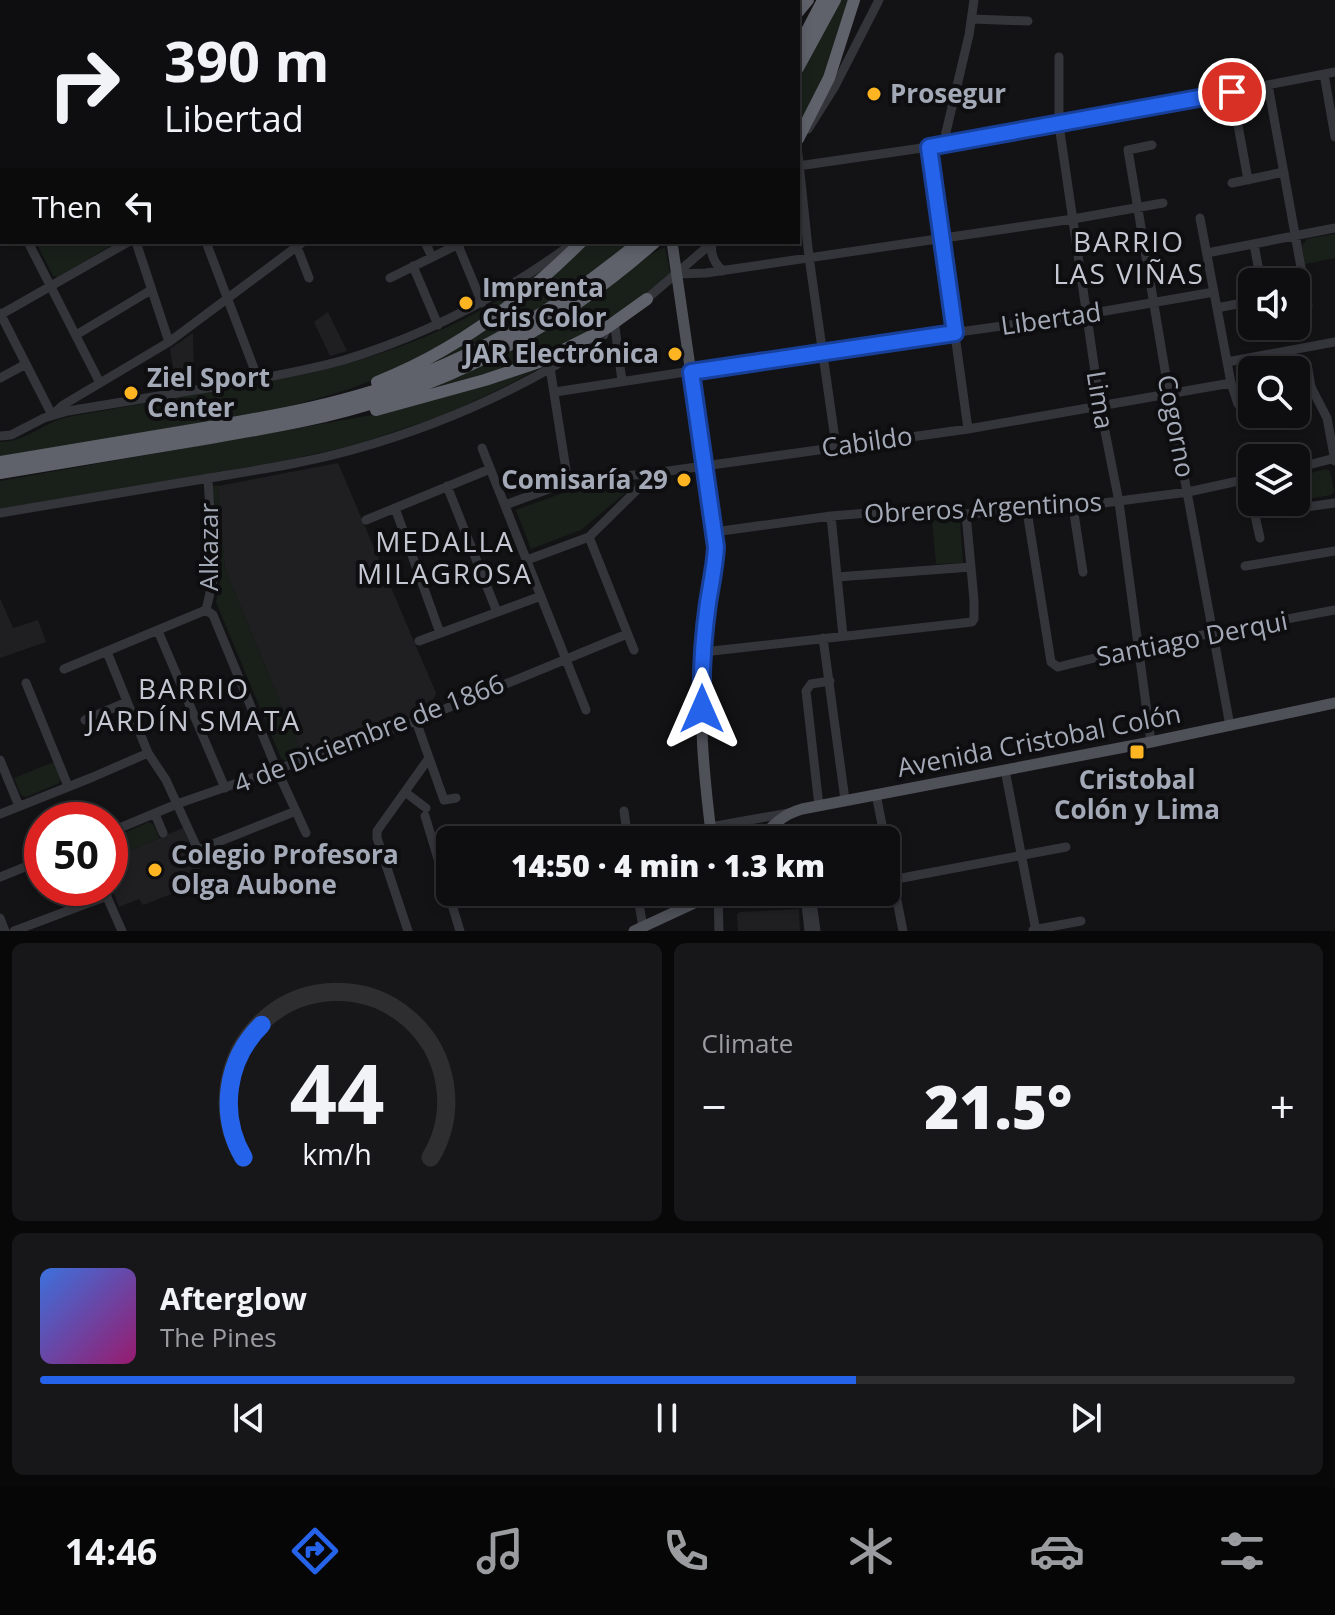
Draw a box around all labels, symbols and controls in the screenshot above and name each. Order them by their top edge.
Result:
text: 390 m [164,22,330,98]
icon: right [32,32,136,136]
pin [1198,58,1266,126]
icon: arrive [1210,70,1254,114]
place label: Prosegur [890,75,1006,111]
marker: Prosegur [865,85,883,103]
text: Libertad [164,94,304,143]
icon: left [118,184,162,228]
text: Then [32,186,102,227]
district label: BARRIO LAS VIÑAS [1053,222,1205,292]
map controls [1238,268,1310,516]
button: sound [1238,268,1310,340]
place label: Imprenta Cris Color [482,269,607,335]
street label: Libertad [998,293,1103,343]
marker: Imprenta Cris Color [457,294,475,312]
place label: JAR Electrónica [462,335,659,371]
marker: JAR Electrónica [666,345,684,363]
button: search [1238,356,1310,428]
place label: Ziel Sport Center [147,359,270,425]
street label: Lima [1079,368,1123,432]
street label: Cogorno [1149,371,1205,480]
marker: Ziel Sport Center [122,384,140,402]
street label: Cabildo [819,417,915,465]
button: layers [1238,444,1310,516]
place label: Comisaría 29 [501,461,668,497]
marker: Comisaría 29 [675,471,693,489]
street label: Obreros Argentinos [863,483,1103,531]
street label: Alkazar [190,502,226,591]
district label: MEDALLA MILAGROSA [357,522,533,592]
street label: Santiago Derqui [1093,602,1290,674]
street label: 4 de Diciembre de 1866 [228,665,509,801]
position arrow [660,667,744,751]
district label: BARRIO JARDÍN SMATA [84,669,301,739]
street label: Avenida Cristobal Colón [894,695,1184,785]
marker: Cristobal Colón y Lima [1128,743,1146,761]
place label: Cristobal Colón y Lima [1054,761,1220,827]
speed limit sign: 50 [24,802,128,906]
place label: Colegio Profesora Olga Aubone [171,836,399,902]
text: 14:50 · 4 min · 1.3 km [511,845,825,886]
marker: Colegio Profesora Olga Aubone [146,861,164,879]
text: Climate [702,1025,793,1061]
text: 44 [289,1035,384,1148]
text: 21.5° [924,1065,1072,1147]
text: − [702,1076,727,1136]
text: + [1270,1076,1295,1136]
text: km/h [302,1134,371,1173]
text: Afterglow [160,1278,307,1319]
text: The Pines [160,1319,277,1355]
icon: previous [227,1396,271,1440]
icon: pause [645,1396,689,1440]
icon: next [1064,1396,1108,1440]
icon: directions [287,1523,343,1579]
icon: music [472,1523,528,1579]
icon: phone [658,1523,714,1579]
icon: climate [843,1523,899,1579]
icon: car [1029,1523,1085,1579]
icon: filters [1214,1523,1270,1579]
text: 14:46 [65,1527,157,1576]

